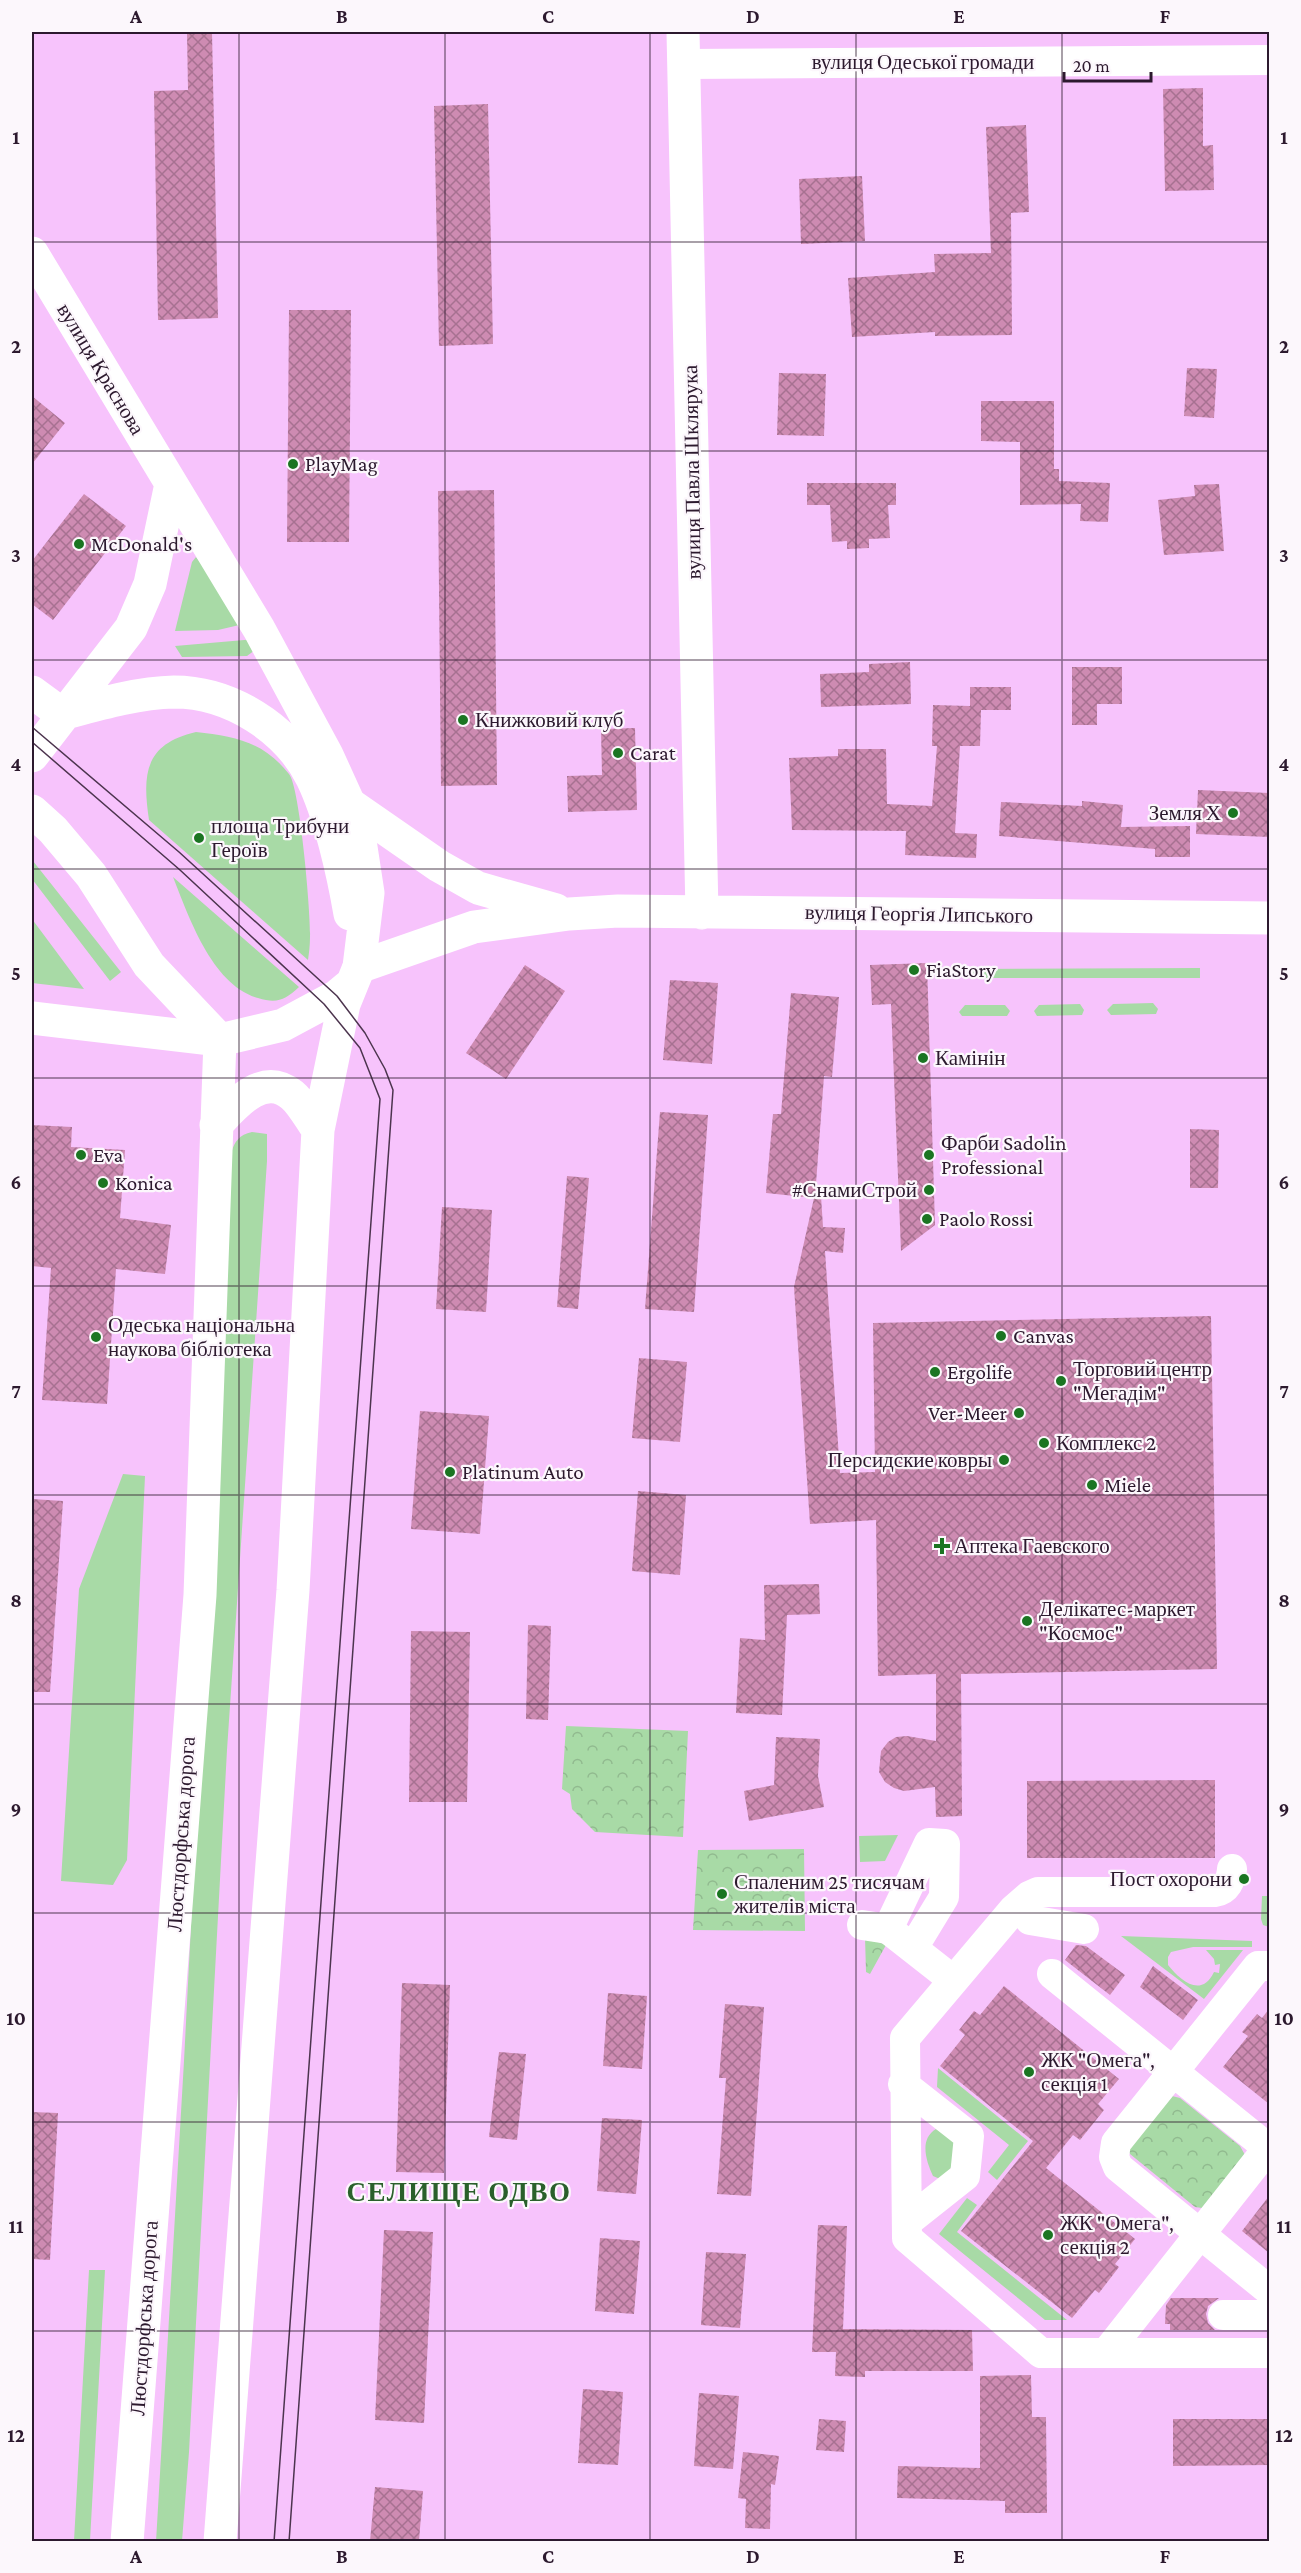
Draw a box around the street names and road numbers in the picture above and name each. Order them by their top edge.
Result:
street label: вулиця Одеської громади [812,50,1034,74]
street label: вулиця Краснова [52,299,150,440]
street label: вулиця Павла Шклярука [678,364,706,580]
street label: вулиця Георгія Липського [805,900,1033,928]
street label: Люстдорфська дорога [162,1735,200,1932]
street label: Люстдорфська дорога [125,2219,163,2416]

